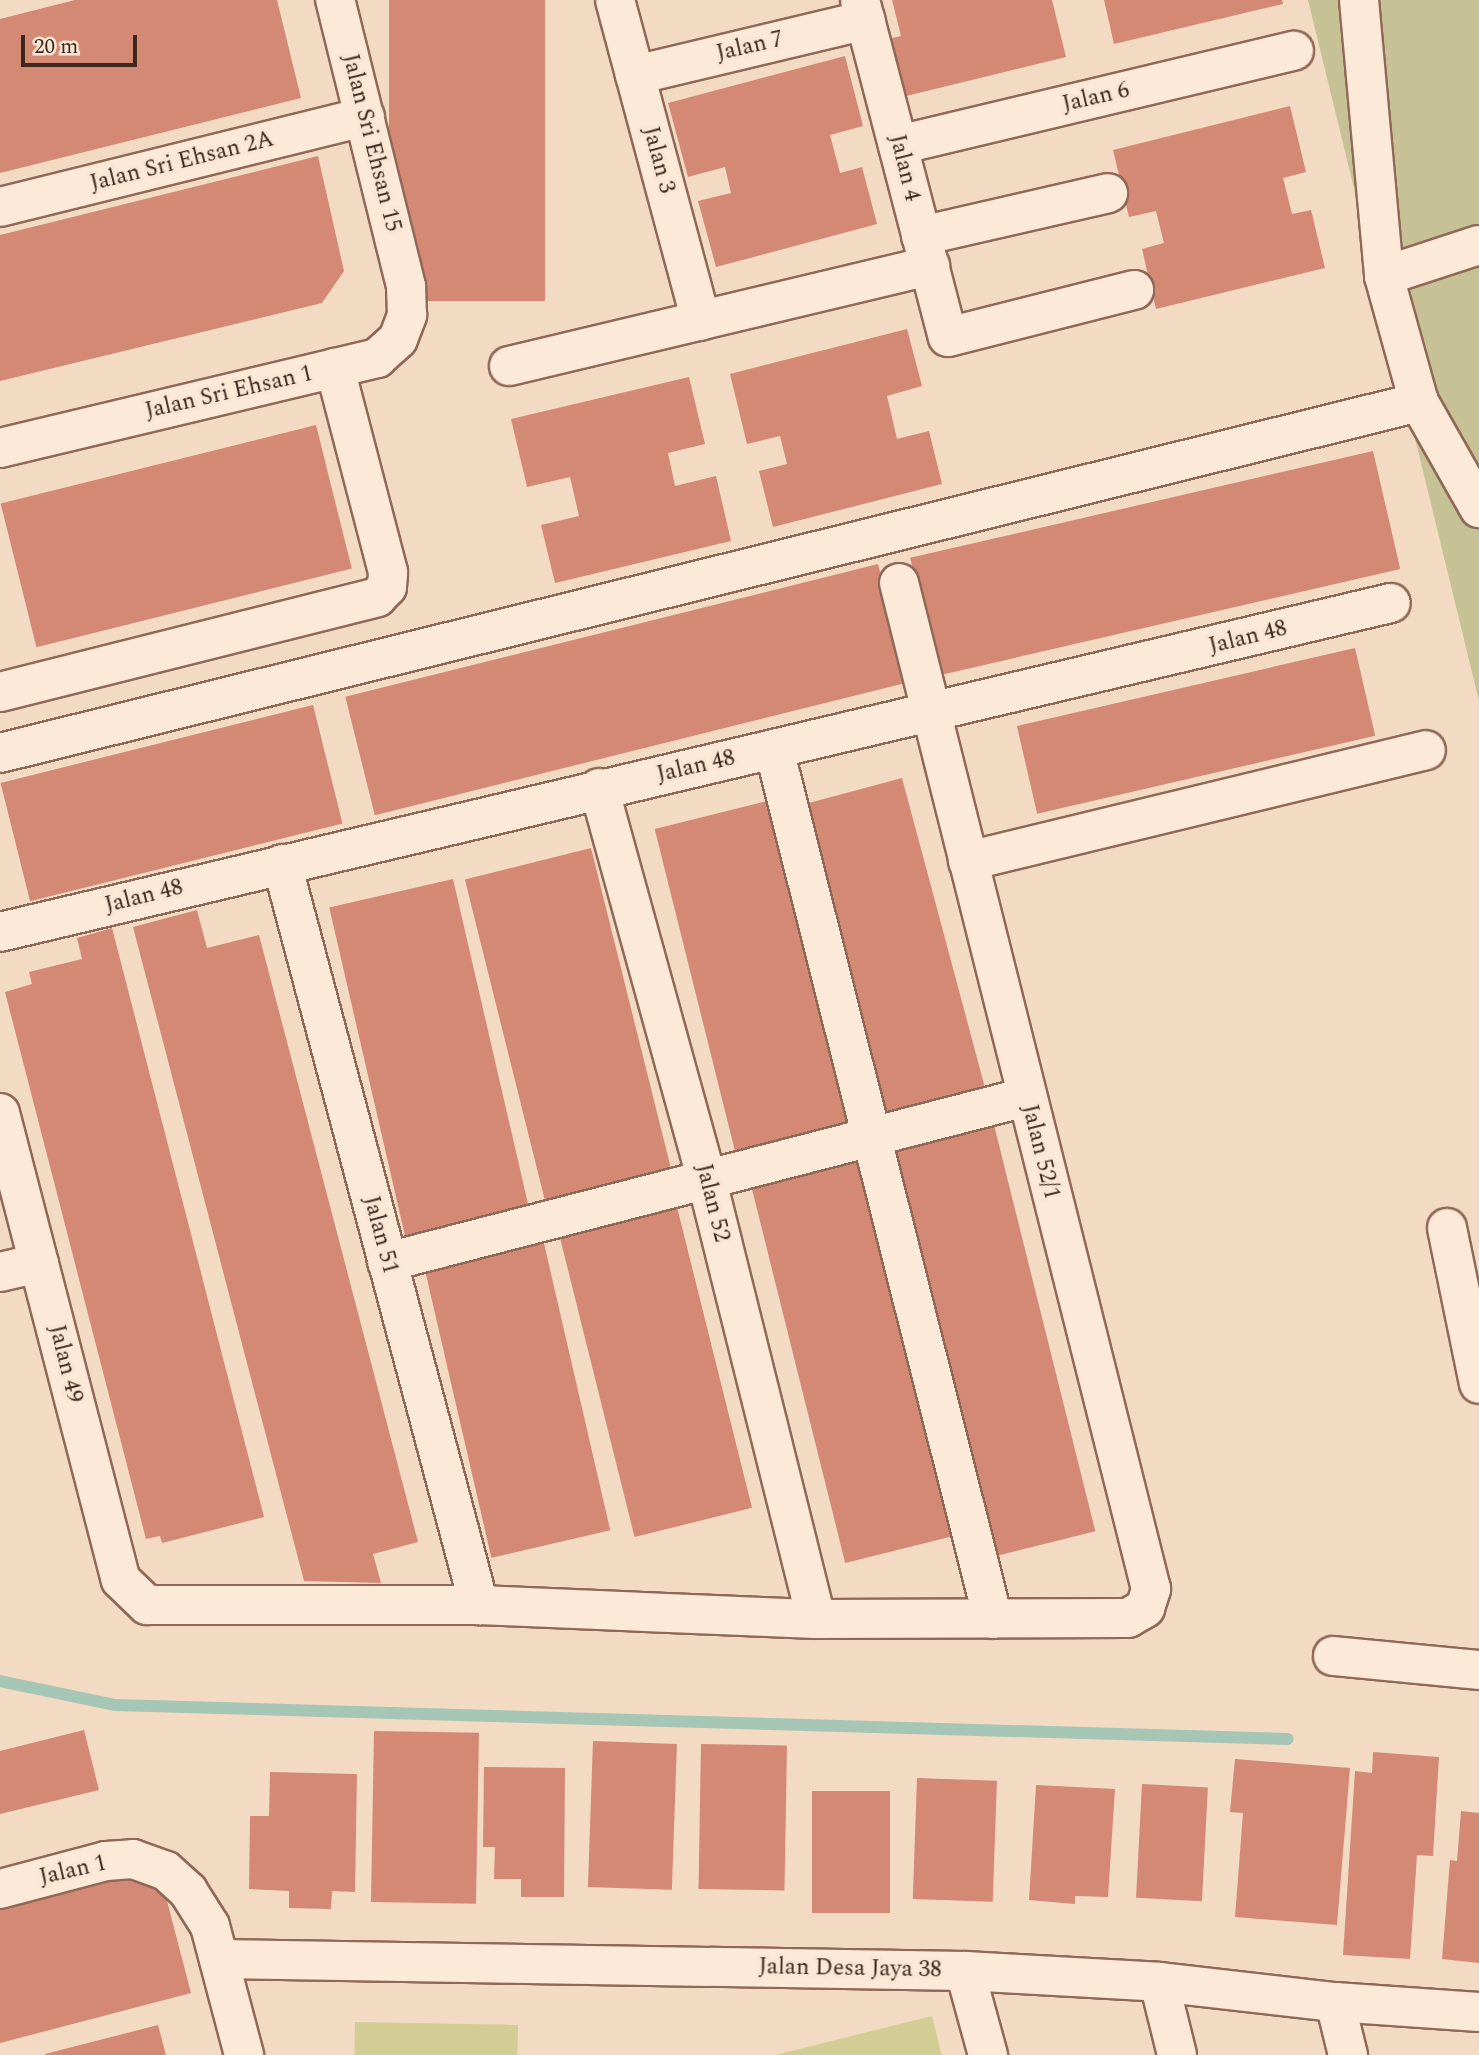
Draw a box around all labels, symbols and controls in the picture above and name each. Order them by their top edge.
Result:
scale bar [24,21,140,65]
street label: Jalan 7 [714,26,786,68]
text: 20 m [34,31,78,63]
street label: Jalan Sri Ehsan 15 [336,51,406,235]
street label: Jalan 6 [1060,77,1132,119]
street label: Jalan 3 [636,124,680,196]
street label: Jalan Sri Ehsan 2A [87,126,277,198]
street label: Jalan 4 [882,132,926,204]
street label: Jalan Sri Ehsan 1 [143,360,315,426]
street label: Jalan 48 [1206,615,1290,661]
street label: Jalan 48 [654,745,738,789]
street label: Jalan 48 [102,874,186,920]
street label: Jalan 52/1 [1015,1102,1065,1202]
street label: Jalan 52 [689,1161,735,1245]
street label: Jalan 51 [356,1193,404,1277]
street label: Jalan 49 [42,1322,88,1406]
street label: Jalan 1 [37,1850,109,1892]
street label: Jalan Desa Jaya 38 [758,1954,942,1984]

